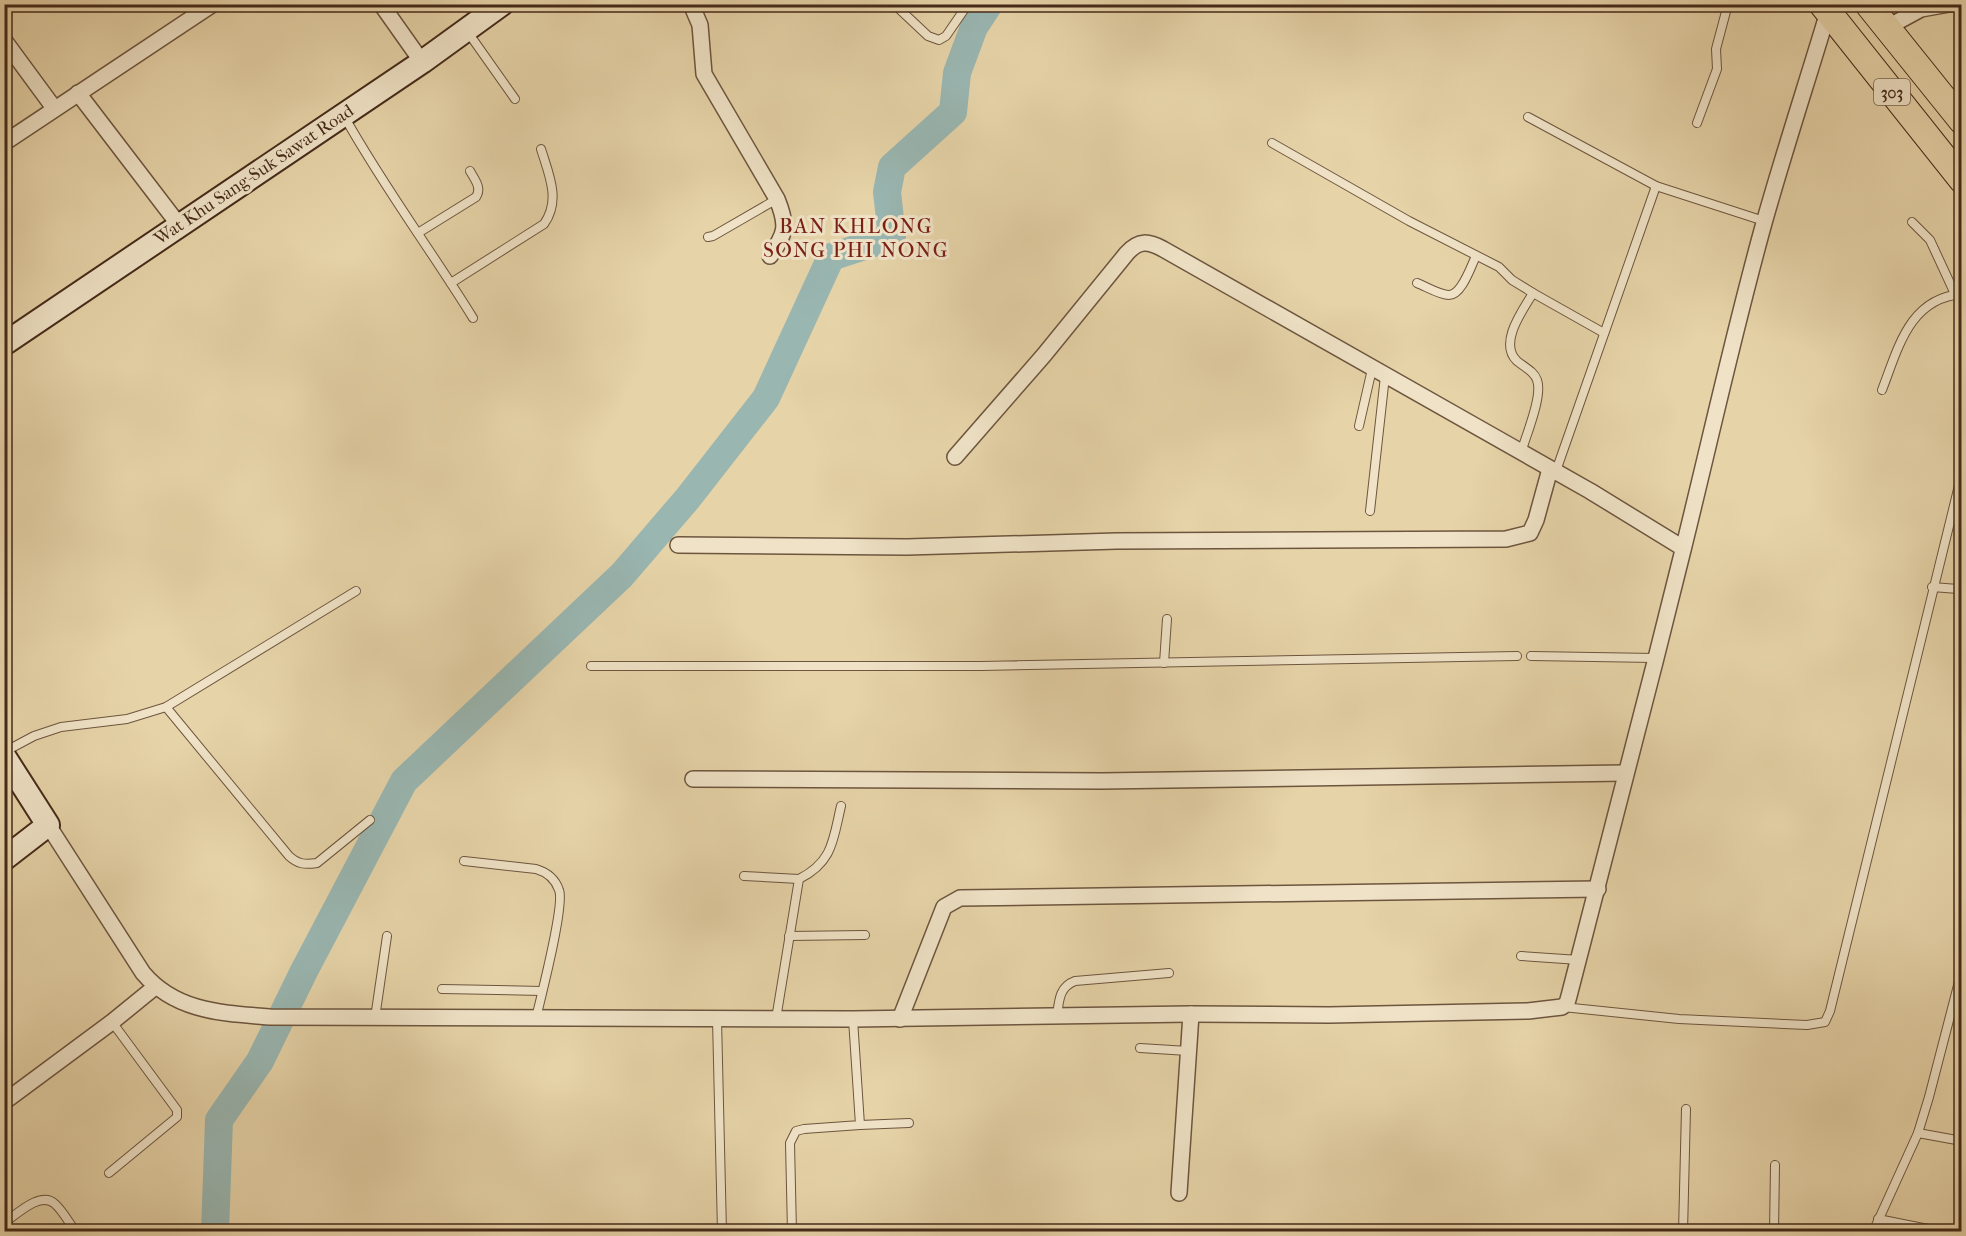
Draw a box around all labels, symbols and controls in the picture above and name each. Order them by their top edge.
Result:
road number: 303 [1874,79,1910,105]
street label: Wat Khu Sang-Suk Sawat Road [149,100,358,250]
district label: BAN KHLONG SONG PHI NONG [763,214,949,262]

